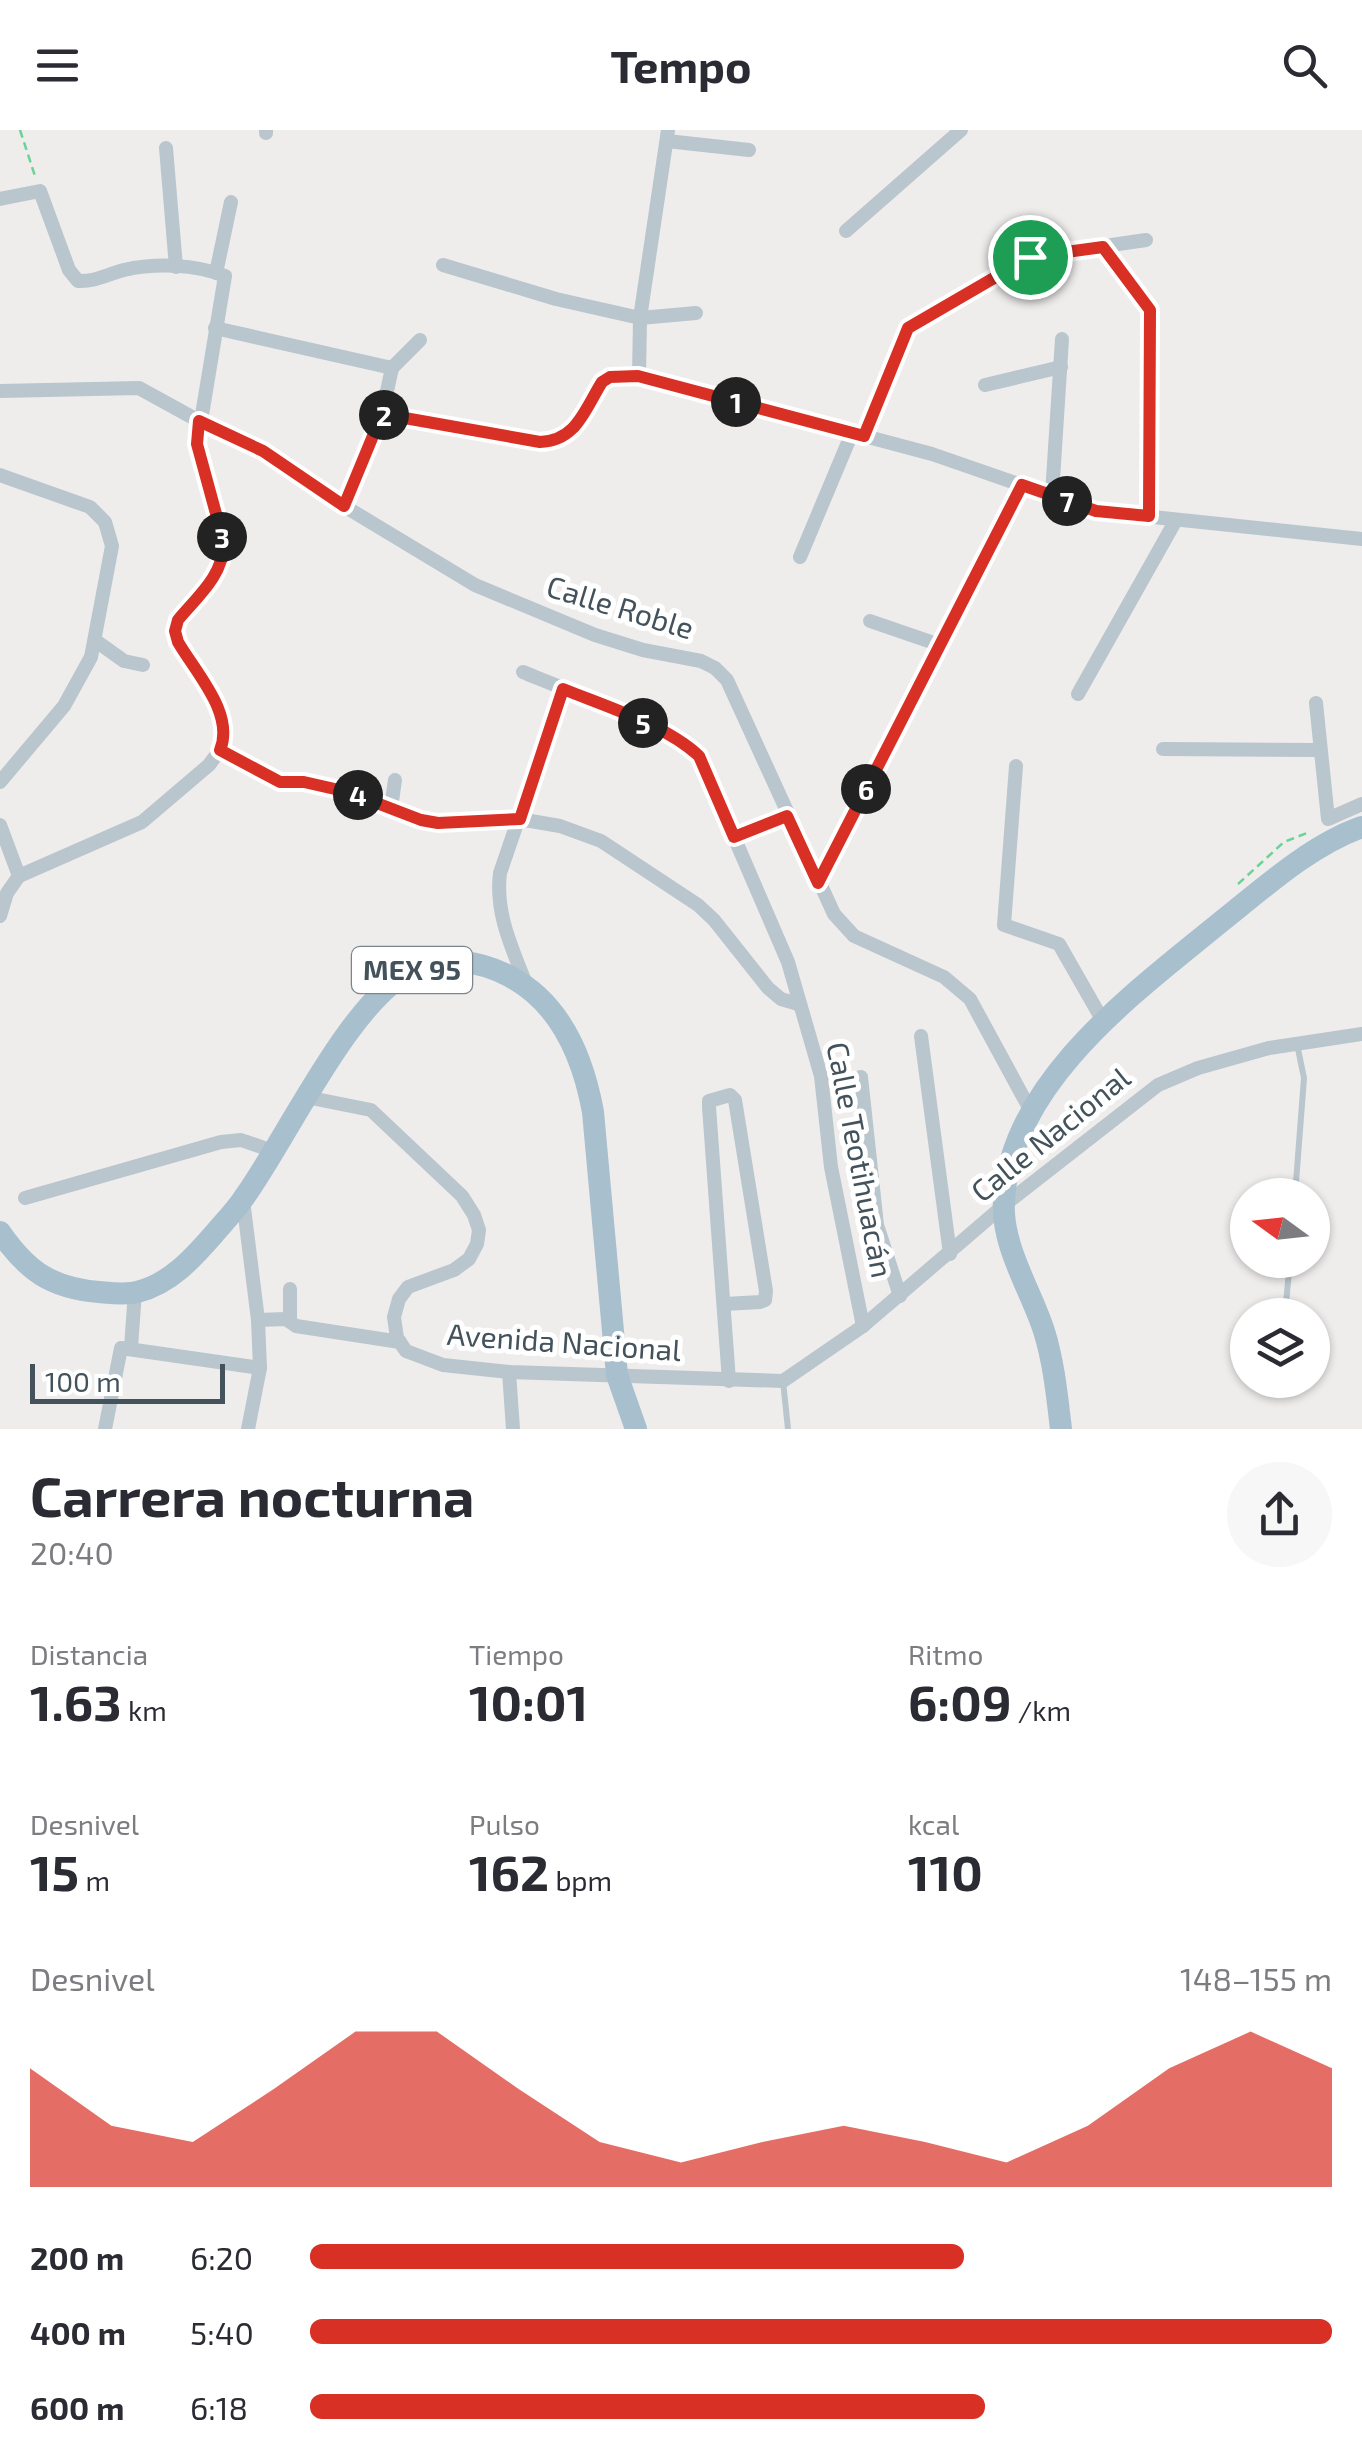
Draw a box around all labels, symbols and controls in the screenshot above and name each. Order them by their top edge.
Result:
icon: menu [30,38,85,93]
text: Tempo [610,38,752,92]
icon: search [1277,38,1332,93]
pin [988,215,1073,300]
icon: arrive [1003,230,1058,285]
pin: 1 [711,377,761,427]
text: 1 [730,385,742,419]
pin: 2 [359,390,409,440]
text: 2 [376,398,392,432]
pin: 7 [1042,476,1092,526]
text: 7 [1060,484,1074,518]
pin: 3 [197,512,247,562]
text: 3 [214,520,230,554]
street label: Calle Roble [543,567,698,645]
pin: 5 [618,698,668,748]
text: 5 [635,706,651,740]
pin: 6 [841,764,891,814]
pin: 4 [333,770,383,820]
text: 6 [858,772,874,806]
text: 4 [349,778,367,812]
road number: MEX 95 [352,947,472,993]
street label: Calle Teotihuacán [820,1039,901,1280]
street label: Calle Nacional [963,1058,1136,1208]
north arrow [1230,1178,1330,1278]
map controls [1230,1178,1330,1398]
button: layers [1230,1298,1330,1398]
street label: Avenida Nacional [446,1315,683,1367]
scale bar [30,1359,225,1404]
text: 100 m [45,1364,121,1398]
text: Carrera nocturna [30,1462,474,1528]
button: share [1227,1462,1332,1567]
text: 20:40 [30,1533,114,1571]
text: Distancia [30,1637,148,1671]
text: Tiempo [469,1637,564,1671]
text: Ritmo [908,1637,983,1671]
text: 1.63 [30,1671,122,1731]
text: 10:01 [469,1671,588,1731]
text: 6:09 [908,1671,1011,1731]
text: km [122,1693,167,1727]
text: /km [1011,1693,1071,1727]
text: Desnivel [30,1807,139,1841]
text: Pulso [469,1807,540,1841]
text: kcal [908,1807,959,1841]
text: 15 [30,1841,79,1901]
text: 162 [469,1841,549,1901]
text: 110 [908,1841,983,1901]
text: m [79,1863,110,1897]
text: bpm [549,1863,612,1897]
text: Desnivel [30,1959,155,1997]
text: 148–155 m [1180,1959,1332,1997]
text: 200 m [30,2238,124,2276]
text: 6:20 [190,2238,253,2276]
text: 400 m [30,2313,126,2351]
text: 5:40 [190,2313,254,2351]
text: 600 m [30,2388,124,2426]
text: 6:18 [190,2388,248,2426]

